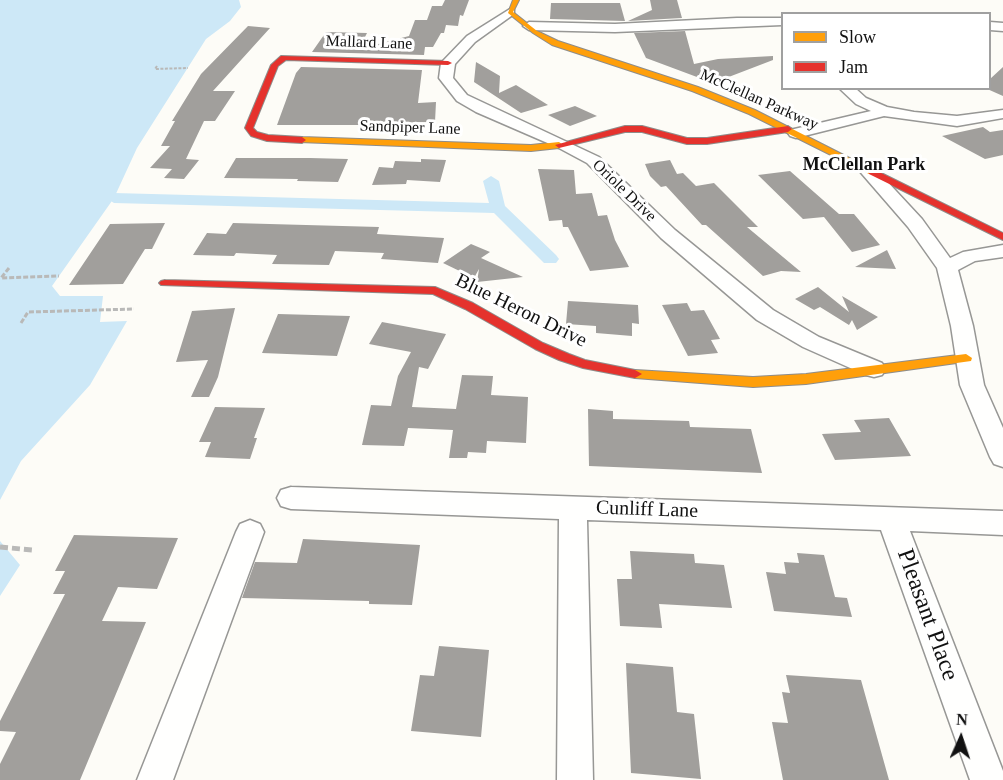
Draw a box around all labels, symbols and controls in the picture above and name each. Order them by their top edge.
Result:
legend [781,12,991,90]
text: Slow [839,27,876,47]
street label: Mallard Lane [325,32,413,54]
text: Jam [839,57,868,77]
street label: McClellan Parkway [697,65,821,135]
street label: Sandpiper Lane [359,117,461,139]
district label: McClellan Park [803,154,925,176]
street label: Oriole Drive [588,156,660,226]
street label: Blue Heron Drive [451,269,591,353]
street label: Cunliff Lane [595,496,699,524]
street label: Pleasant Place [890,545,964,685]
north arrow [931,708,991,768]
text: N [956,711,968,728]

